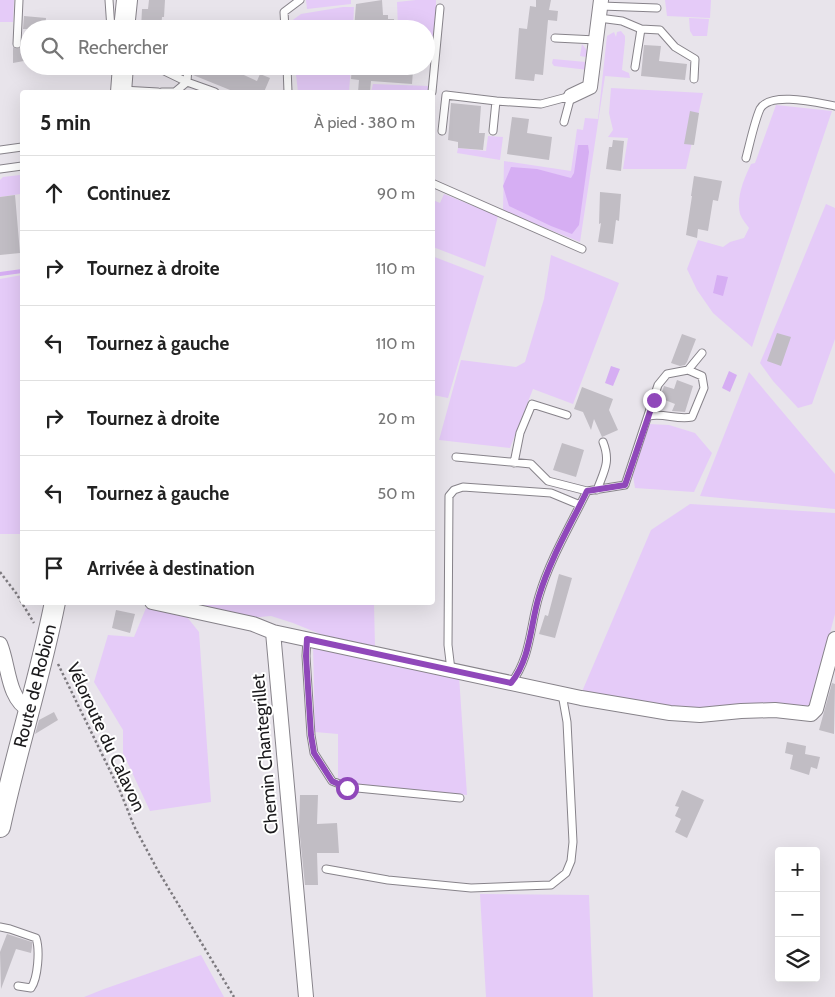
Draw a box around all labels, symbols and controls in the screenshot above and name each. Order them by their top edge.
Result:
search box [20,20,435,75]
icon: search [38,34,66,62]
text: Rechercher [78,36,168,59]
text: 5 min [40,110,91,135]
text: À pied · 380 m [314,113,415,132]
icon: ahead [40,179,68,207]
text: Continuez [87,182,170,205]
text: 90 m [377,184,415,203]
icon: right [40,254,68,282]
text: Tournez à droite [87,257,220,280]
text: 110 m [376,259,415,278]
icon: left [40,329,68,357]
text: Tournez à gauche [87,332,229,355]
text: 110 m [376,334,415,353]
route end [643,389,666,412]
icon: right [40,404,68,432]
text: Tournez à droite [87,407,220,430]
text: 20 m [378,409,415,428]
icon: left [40,479,68,507]
text: Tournez à gauche [87,482,229,505]
text: 50 m [378,484,415,503]
icon: arrive [40,554,68,582]
text: Arrivée à destination [87,557,255,580]
street label: Route de Robion [9,622,61,750]
street label: Véloroute du Calavon [62,659,150,815]
street label: Chemin Chantegrillet [247,673,283,835]
route start [336,777,359,800]
map controls [775,847,820,982]
button: + [775,847,820,892]
button: − [775,892,820,937]
button: layers [775,937,820,982]

